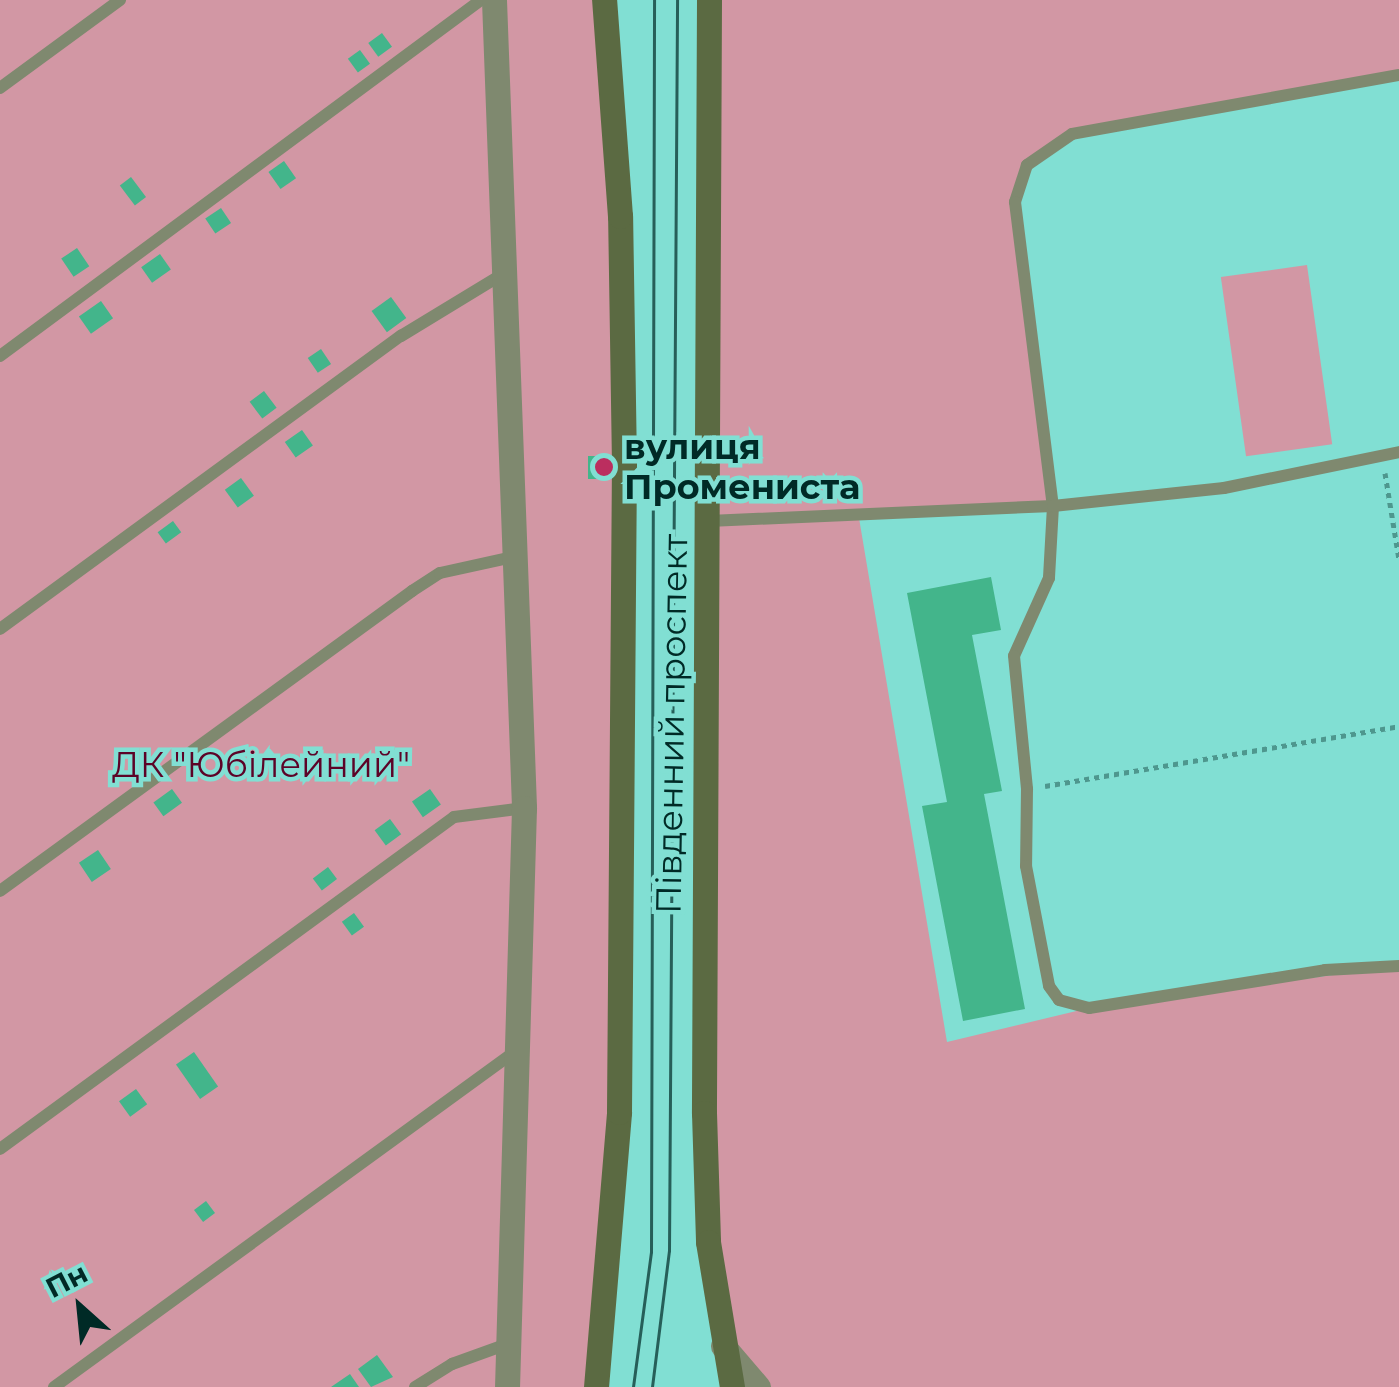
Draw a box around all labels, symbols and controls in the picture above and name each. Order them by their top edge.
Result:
place label: вулиця Промениста [624,426,860,508]
marker: вулиця Промениста [593,456,615,478]
street label: Південний проспект [648,534,696,914]
park label: ДК "Юбілейний" [112,744,410,786]
text: Пн [40,1256,93,1305]
north arrow [30,1257,130,1357]

